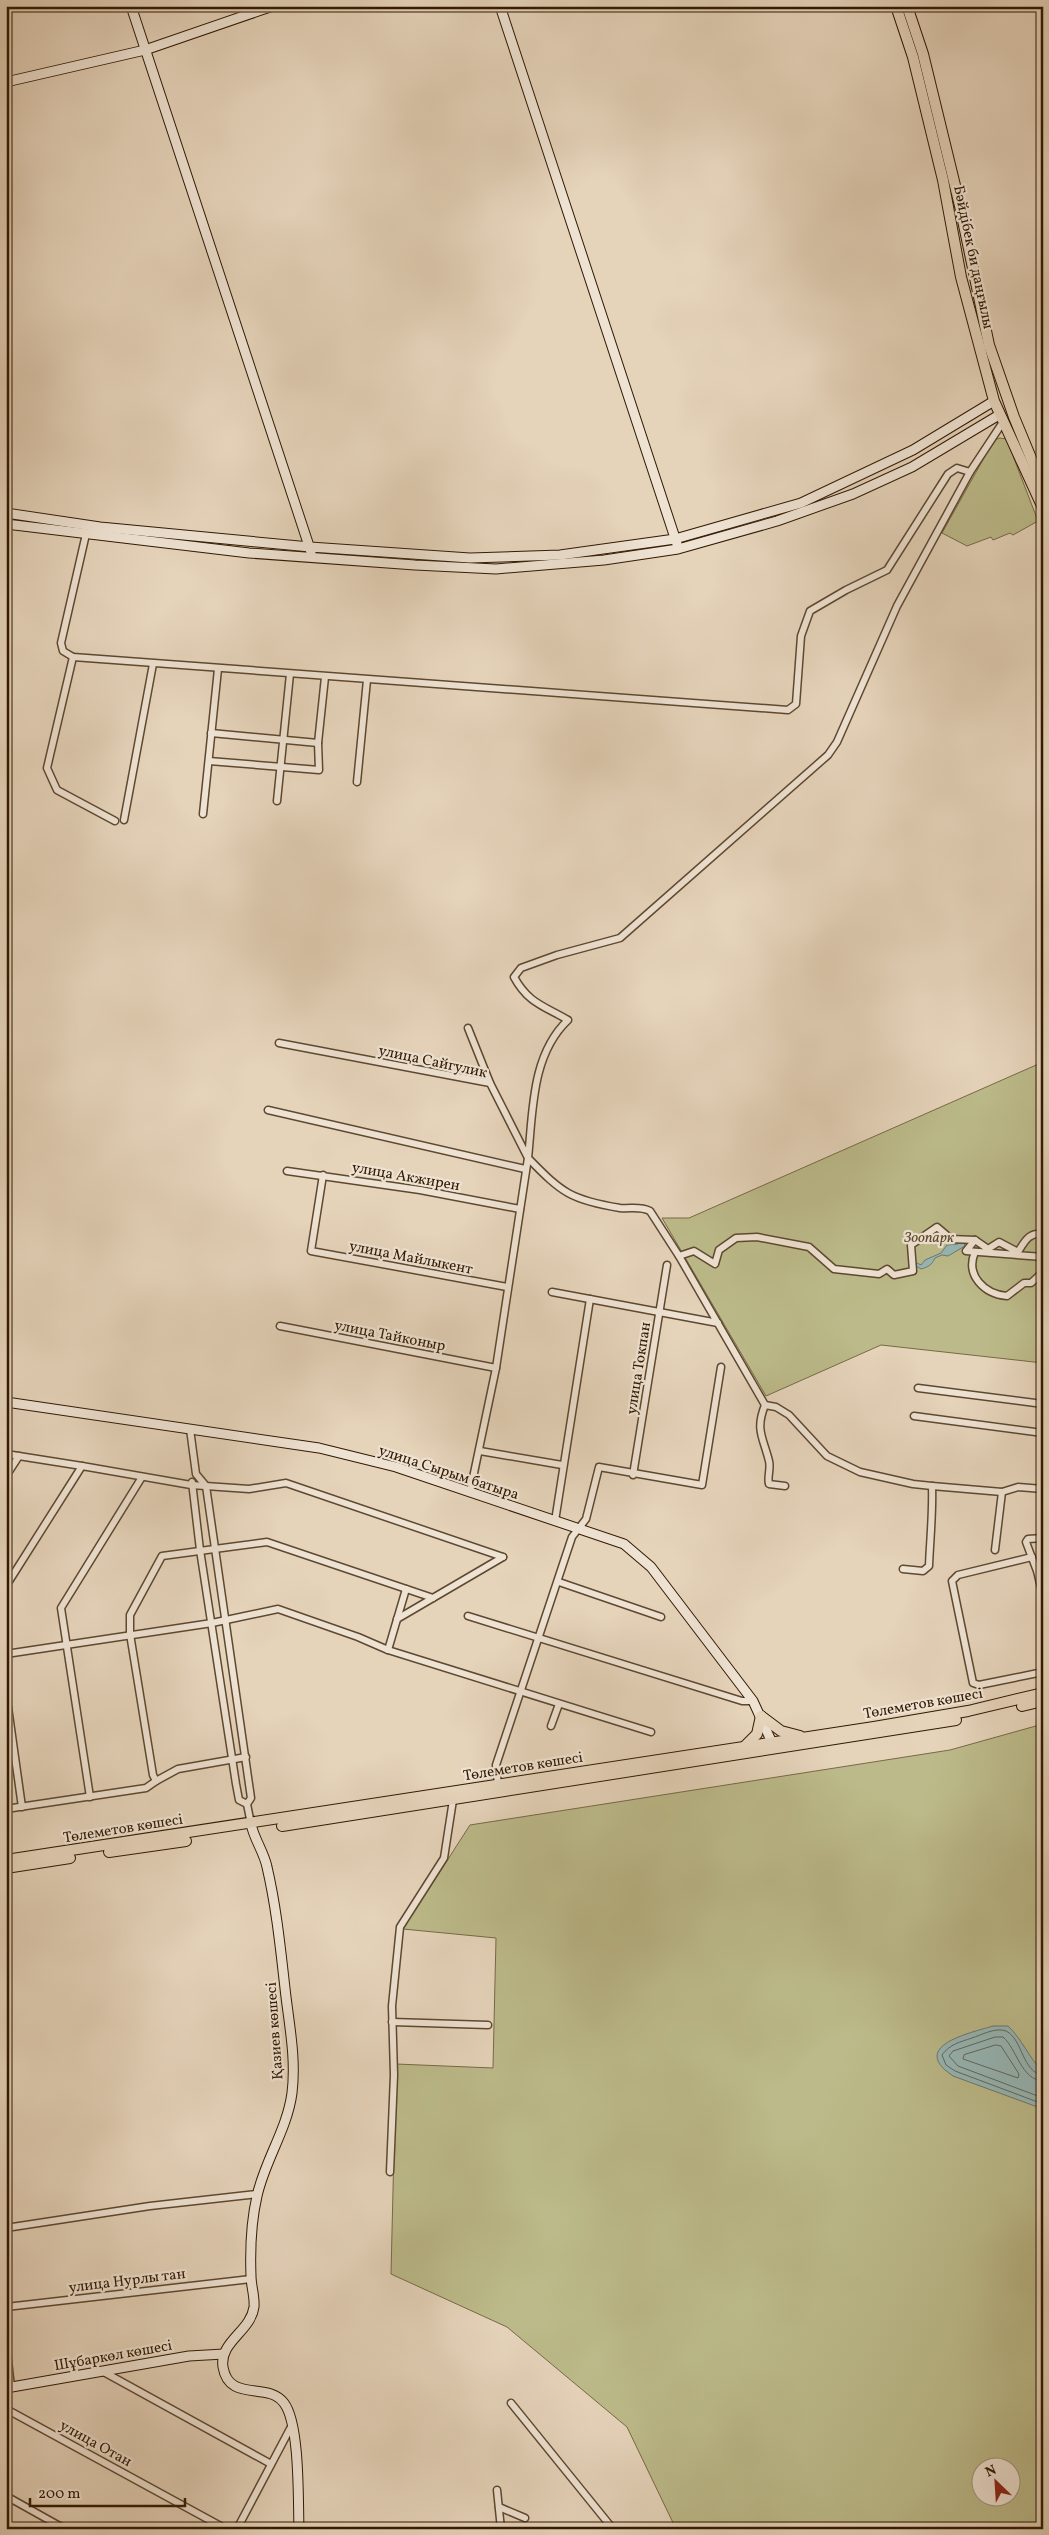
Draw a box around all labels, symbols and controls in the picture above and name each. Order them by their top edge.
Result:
street label: Бәйдібек би даңғылы [947,184,998,331]
street label: улица Сайгулик [376,1041,489,1084]
street label: улица Акжирен [350,1158,461,1197]
park label: Зоопарк [903,1228,955,1249]
street label: улица Майлыкент [347,1236,475,1281]
street label: улица Тайконыр [332,1315,447,1358]
street label: улица Токпан [622,1320,657,1416]
street label: улица Сырым батыра [376,1441,521,1506]
street label: Төлеметов көшесі [862,1684,985,1725]
street label: Төлеметов көшесі [462,1748,585,1787]
street label: Төлеметов көшесі [62,1810,185,1849]
street label: Қазиев көшесі [262,1981,289,2081]
street label: улица Нурлы тан [67,2264,187,2299]
street label: Шұбаркөл көшесі [53,2336,174,2377]
street label: улица Отан [55,2416,135,2473]
north arrow [972,2458,1022,2508]
text: N [983,2461,1000,2482]
scale bar [30,2475,185,2507]
text: 200 m [38,2484,81,2505]

